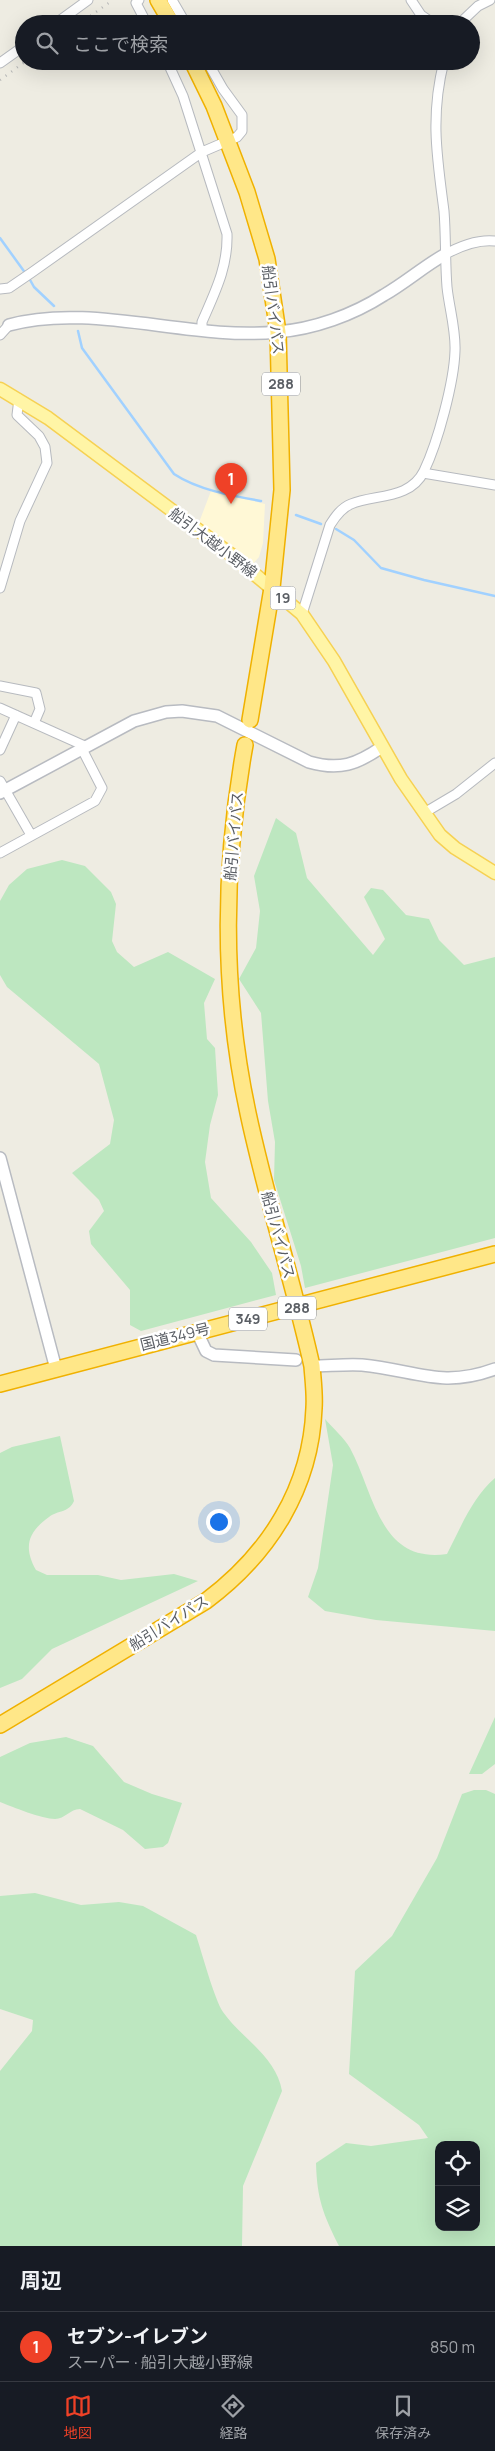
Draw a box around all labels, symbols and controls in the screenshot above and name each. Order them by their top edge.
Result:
search box [15,15,480,70]
icon: search [33,29,61,57]
text: ここで検索 [73,31,168,57]
street label: 船引バイパス [258,264,289,356]
road number: 288 [262,372,300,396]
pin: 1 [215,463,247,504]
street label: 船引大越小野線 [165,503,262,583]
road number: 19 [270,586,296,610]
street label: 船引バイパス [219,790,248,882]
street label: 船引バイパス [257,1189,300,1281]
road number: 288 [278,1296,316,1320]
road number: 349 [229,1308,267,1330]
street label: 国道349号 [138,1318,212,1355]
your location [206,1509,232,1535]
street label: 船引バイパス [125,1590,212,1655]
map controls [435,2141,480,2231]
button: locate [435,2141,480,2186]
button: layers [435,2186,480,2231]
text: 周辺 [20,2266,62,2294]
text: セブン-イレブン [67,2323,208,2349]
text: 1 [32,2336,40,2358]
text: 850 m [430,2336,475,2358]
text: スーパー · 船引大越小野線 [67,2351,253,2373]
tab: 地図 [64,2392,92,2442]
tab: 経路 [219,2392,247,2442]
tab: 保存済み [375,2392,431,2442]

